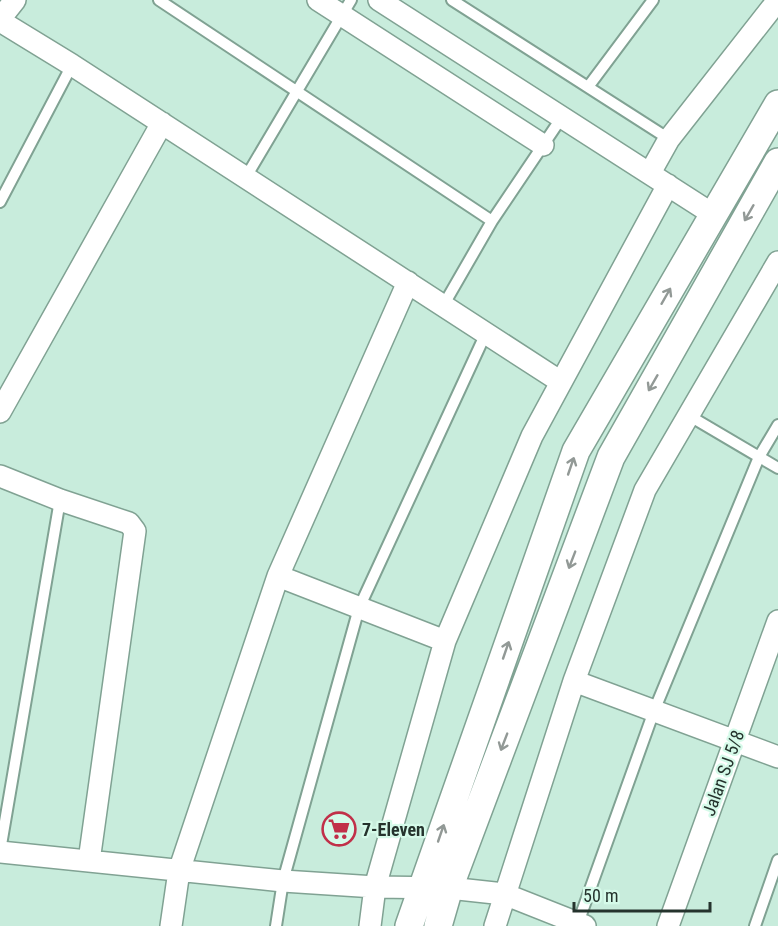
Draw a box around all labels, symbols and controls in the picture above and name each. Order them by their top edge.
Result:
one-way arrow [743,204,755,221]
one-way arrow [661,288,673,305]
one-way arrow [646,374,658,391]
one-way arrow [566,457,577,476]
one-way arrow [566,550,577,568]
one-way arrow [501,641,512,660]
street label: Jalan SJ 5/8 [698,727,748,819]
one-way arrow [497,732,508,751]
supermarket icon: 7-Eleven [321,811,357,847]
place label: 7-Eleven [362,819,425,840]
one-way arrow [436,825,447,843]
scale bar [574,875,710,913]
text: 50 m [583,885,618,906]

